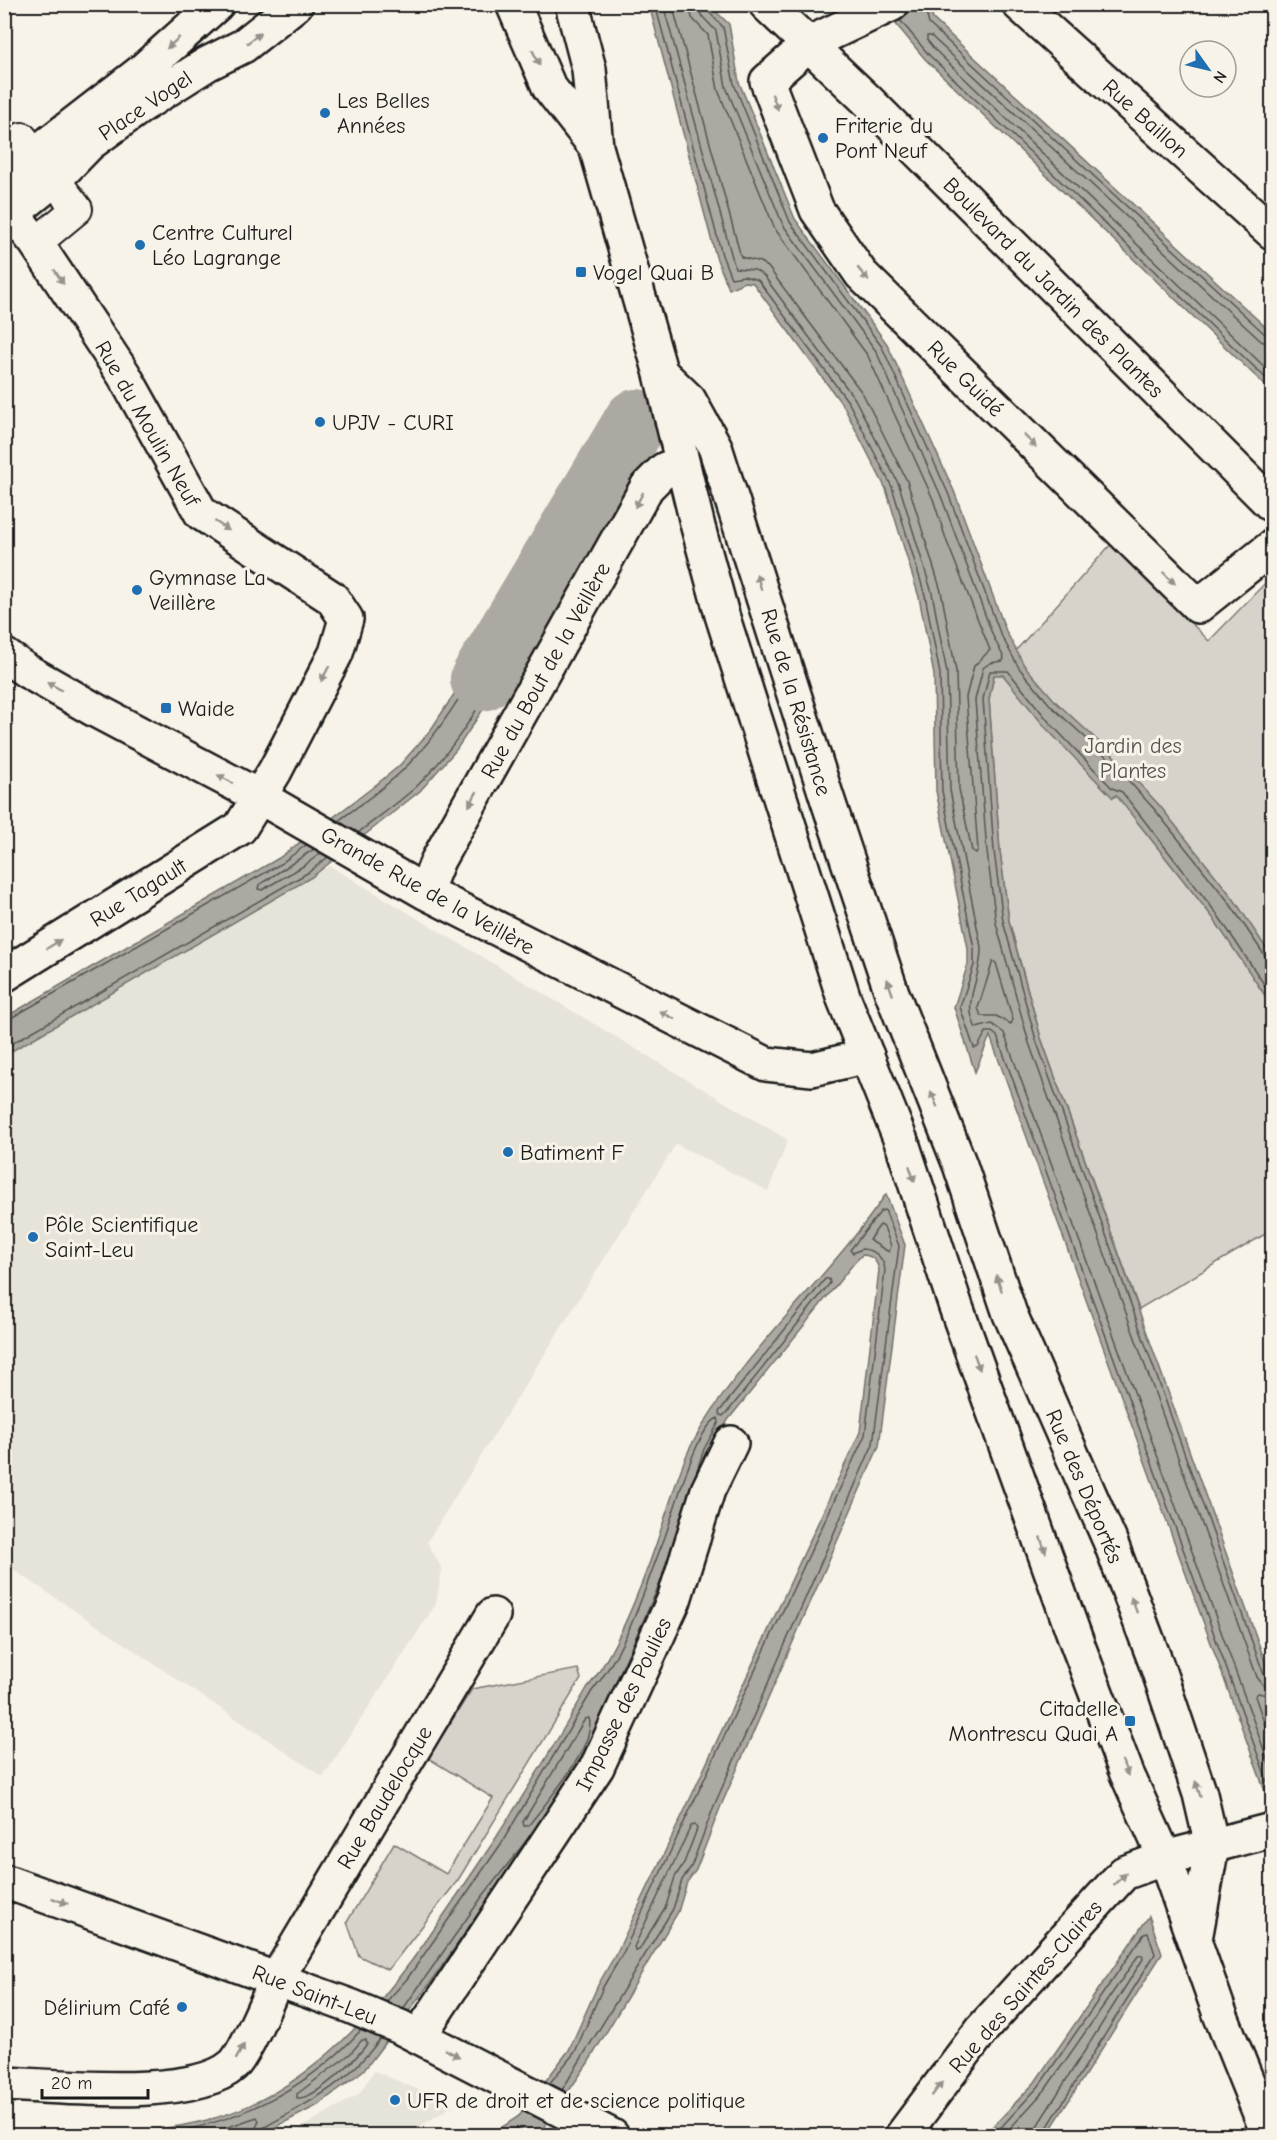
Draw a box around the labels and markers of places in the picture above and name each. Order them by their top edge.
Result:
place label: Les Belles Années [337,88,430,139]
marker: Les Belles Années [318,106,332,120]
place label: Friterie du Pont Neuf [835,113,933,164]
marker: Friterie du Pont Neuf [816,131,830,145]
place label: Centre Culturel Léo Lagrange [152,220,293,271]
marker: Centre Culturel Léo Lagrange [133,238,147,252]
place label: Vogel Quai B [593,260,714,286]
marker: Vogel Quai B [574,265,588,279]
place label: UPJV - CURI [332,410,454,436]
marker: UPJV - CURI [313,415,327,429]
place label: Gymnase La Veillère [149,565,266,616]
marker: Gymnase La Veillère [130,583,144,597]
place label: Waide [178,696,235,722]
marker: Waide [159,701,173,715]
place label: Batiment F [520,1140,624,1166]
marker: Batiment F [501,1145,515,1159]
place label: Pôle Scientifique Saint-Leu [45,1212,198,1263]
marker: Pôle Scientifique Saint-Leu [26,1230,40,1244]
place label: Citadelle Montrescu Quai A [949,1696,1118,1747]
marker: Citadelle Montrescu Quai A [1123,1714,1137,1728]
place label: Délirium Café [43,1995,170,2021]
marker: Délirium Café [175,2000,189,2014]
place label: UFR de droit et de science politique [407,2088,745,2114]
marker: UFR de droit et de science politique [388,2093,402,2107]

